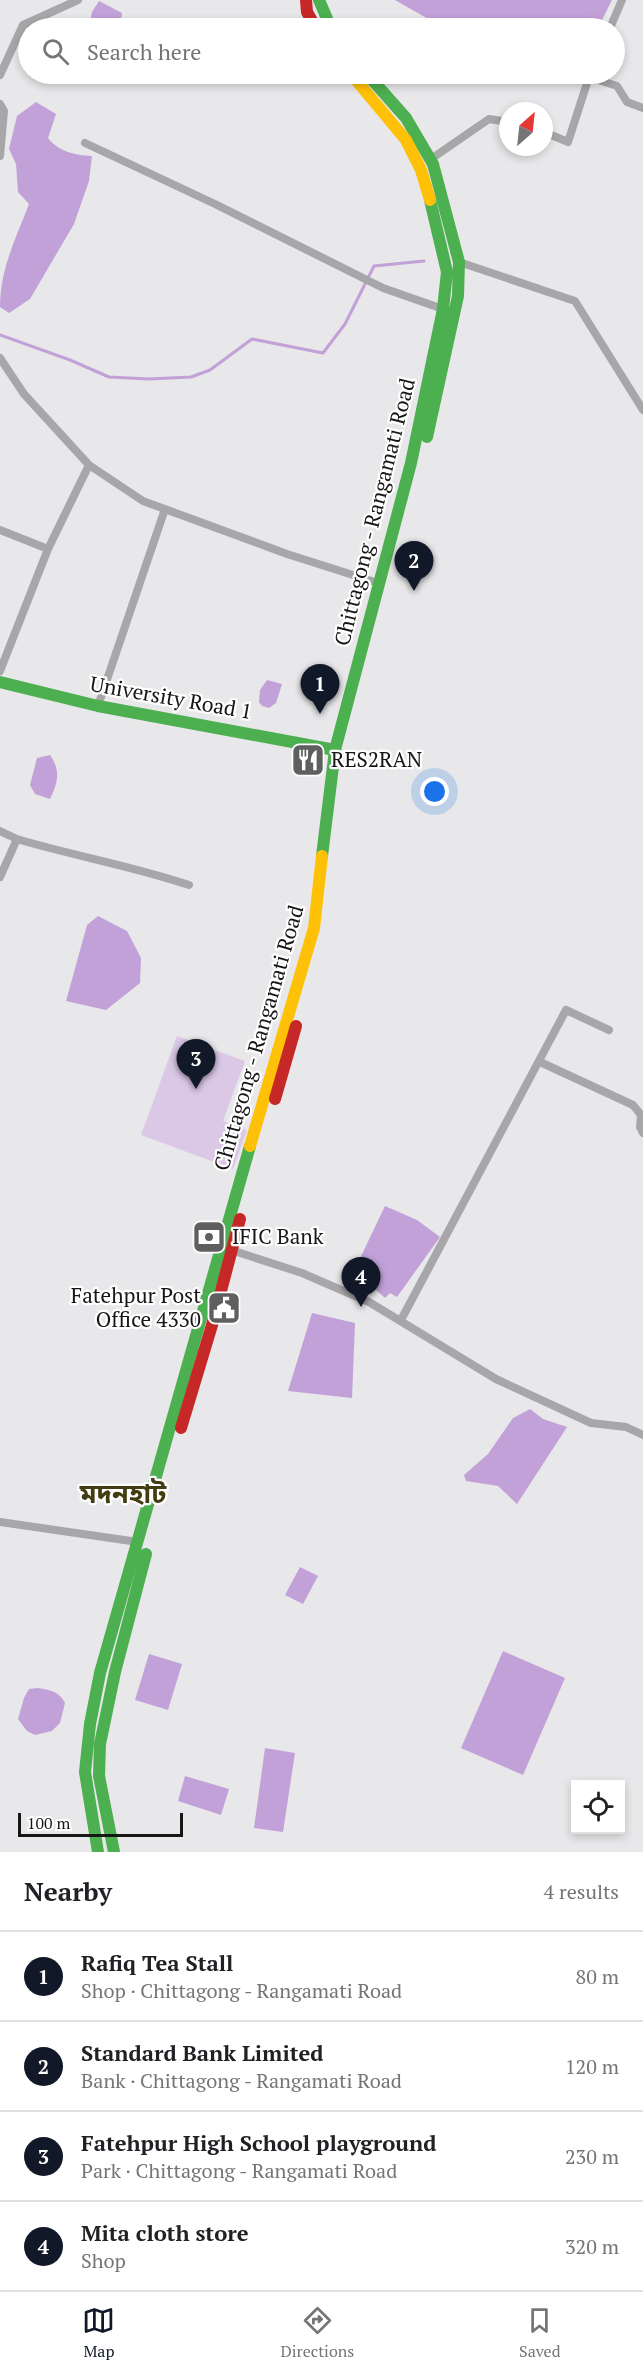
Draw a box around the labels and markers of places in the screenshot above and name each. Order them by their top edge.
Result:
pin: 2 [394,542,434,591]
pin: 1 [300,664,340,714]
restaurant icon: RES2RAN [290,742,326,778]
place label: RES2RAN [331,745,422,773]
pin: 3 [176,1040,216,1089]
bank icon: IFIC Bank [191,1219,227,1255]
place label: IFIC Bank [232,1222,324,1250]
pin: 4 [342,1258,380,1307]
place label: Fatehpur Post Office 4330 [71,1281,201,1333]
public building icon: Fatehpur Post Office 4330 [206,1290,242,1326]

